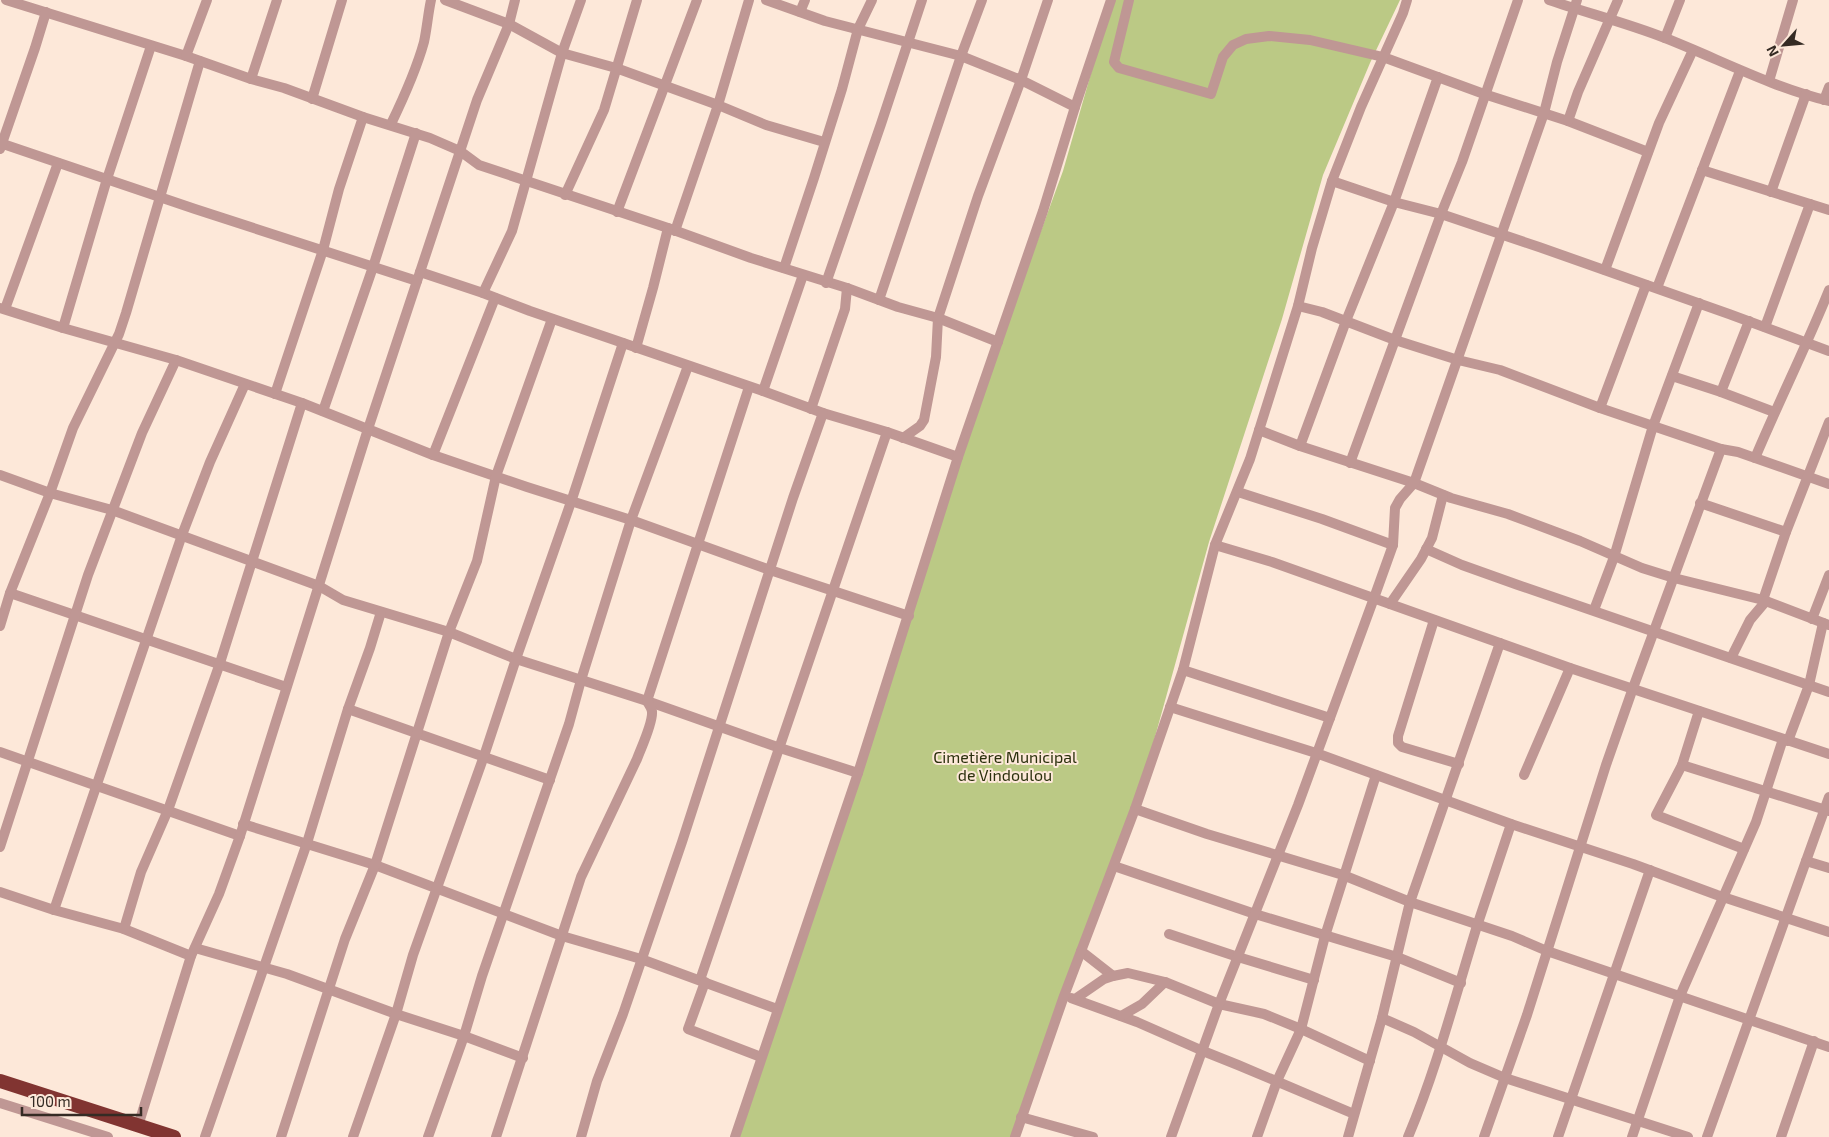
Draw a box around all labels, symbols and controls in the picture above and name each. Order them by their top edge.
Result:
north arrow [1759,20,1809,70]
text: N [1762,43,1782,59]
park label: Cimetière Municipal de Vindoulou [933,747,1077,784]
scale bar [22,1084,141,1116]
text: 100 m [30,1092,71,1110]

